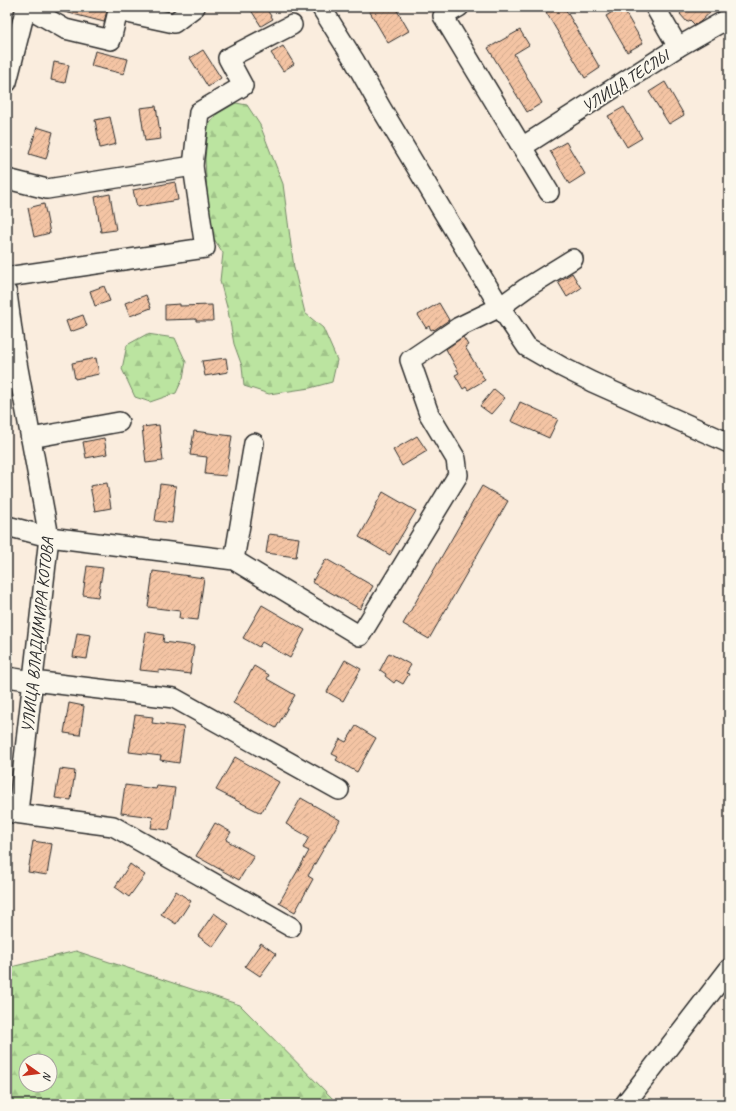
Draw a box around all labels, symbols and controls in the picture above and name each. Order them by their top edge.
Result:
street label: УЛИЦА ТЕСЛЫ [578,44,675,117]
street label: УЛИЦА ВЛАДИМИРА КОТОВА [17,535,58,734]
north arrow [18,1053,58,1093]
text: N [40,1070,55,1083]

